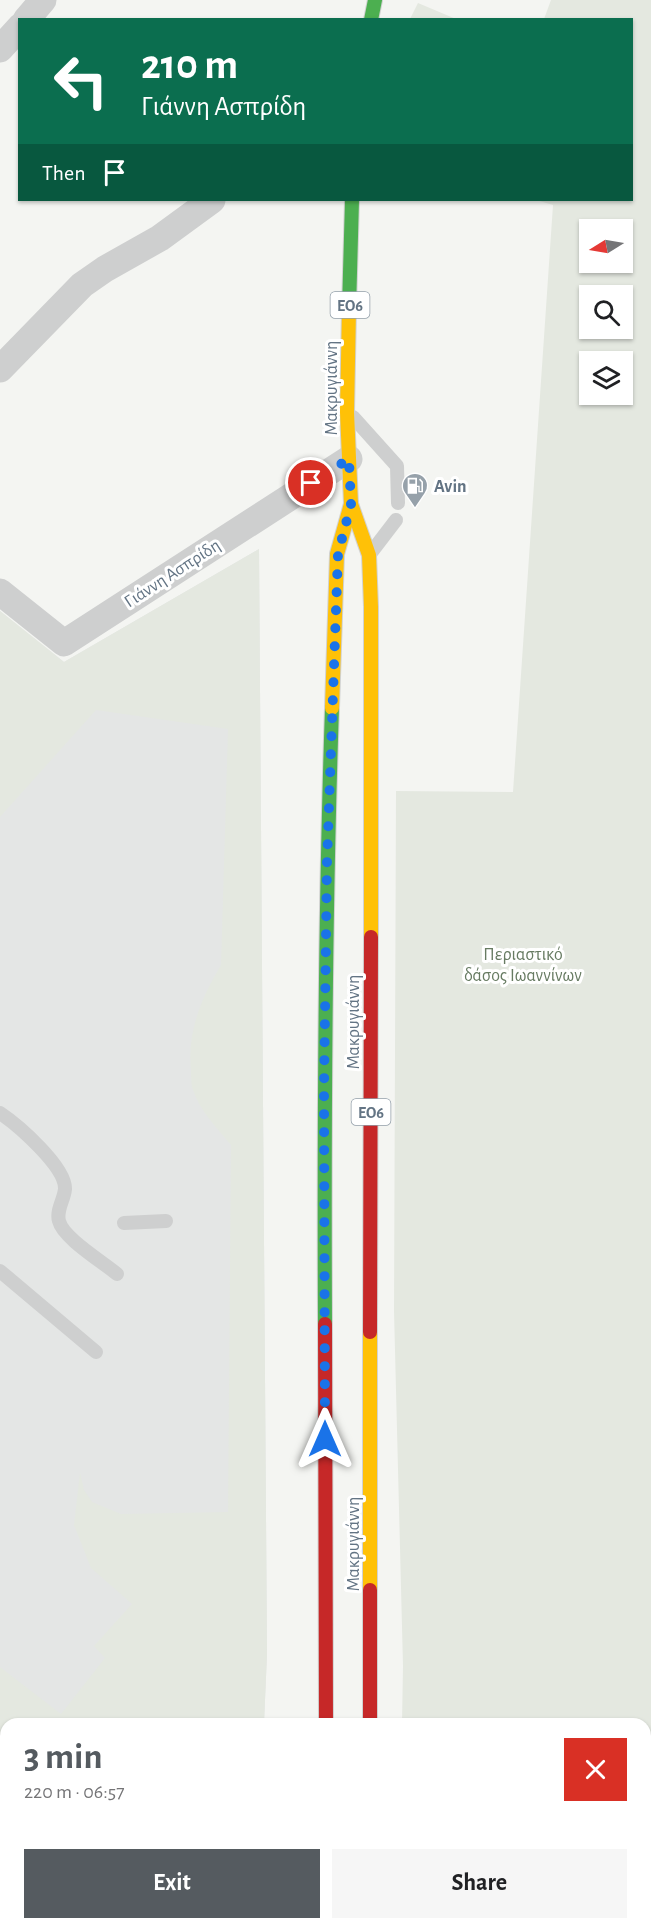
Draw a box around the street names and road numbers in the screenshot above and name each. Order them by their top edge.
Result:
road number: ΕΟ6 [330,292,370,318]
street label: Μακρυγιάννη [323,341,341,435]
street label: Γιάννη Ασπρίδη [121,535,224,611]
street label: Μακρυγιάννη [345,975,363,1069]
road number: ΕΟ6 [352,1099,391,1125]
street label: Μακρυγιάννη [345,1497,363,1591]

